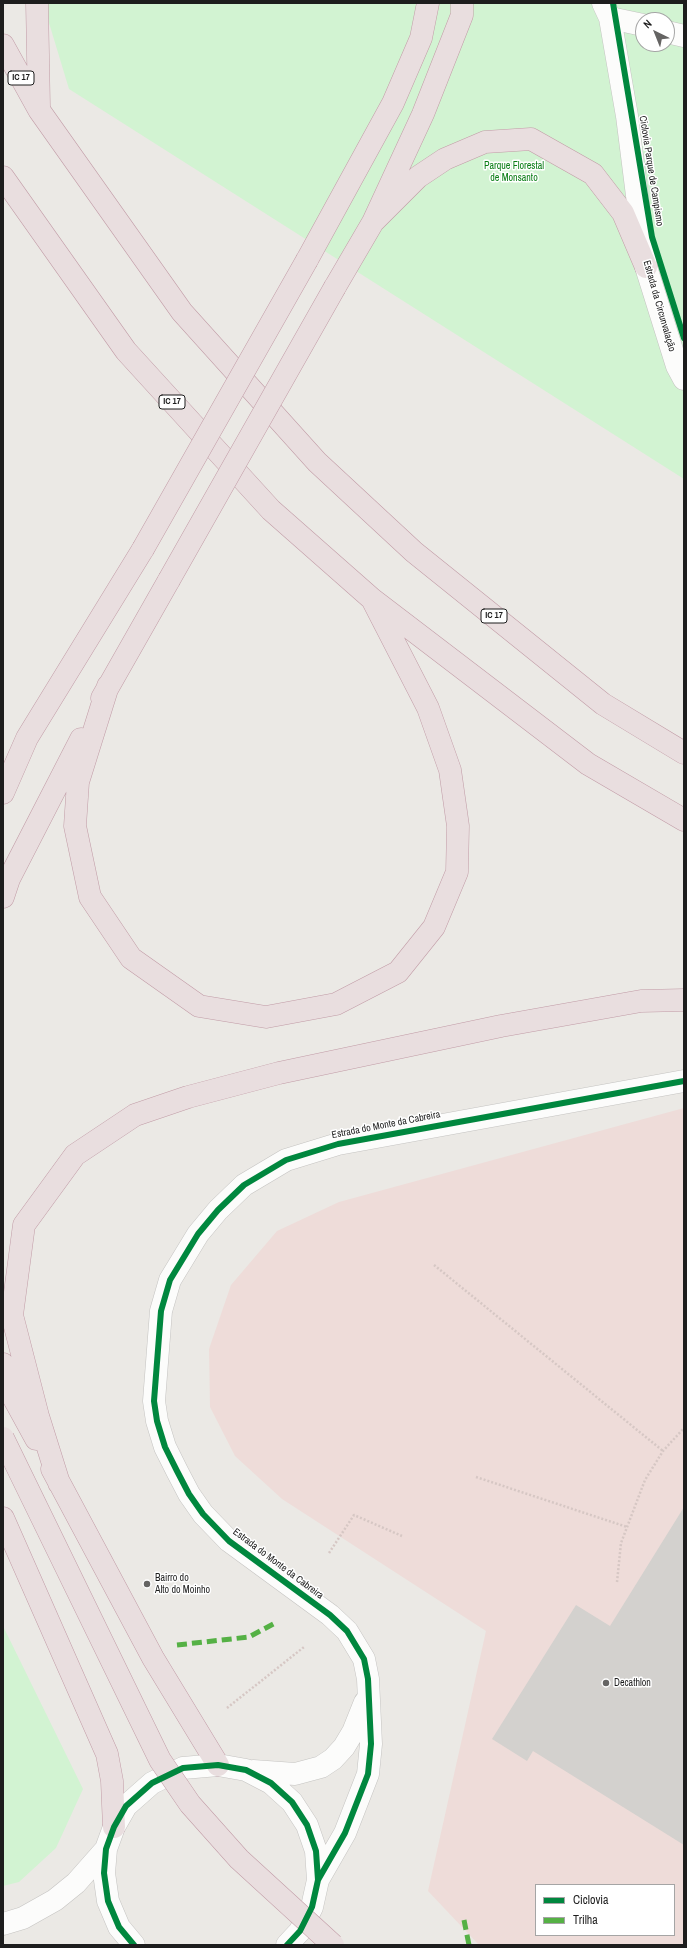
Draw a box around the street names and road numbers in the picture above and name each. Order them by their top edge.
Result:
road number: IC 17 [8,71,34,85]
street label: Ciclovia Parque de Campismo [636,115,666,227]
street label: Estrada da Circunvalação [640,259,678,353]
road number: IC 17 [159,395,185,409]
road number: IC 17 [481,609,507,623]
street label: Estrada do Monte da Cabreira [331,1109,441,1141]
street label: Estrada do Monte da Cabreira [230,1526,326,1602]

